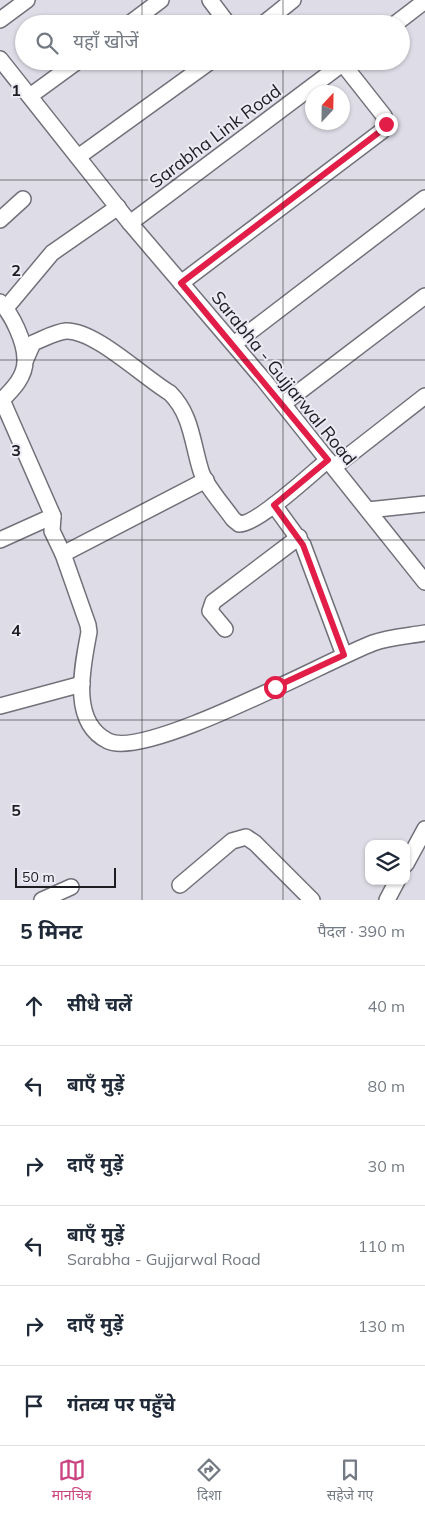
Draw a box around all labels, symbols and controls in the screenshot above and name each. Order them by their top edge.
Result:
search box [15,15,410,70]
icon: search [33,29,61,57]
text: यहाँ खोजें [73,29,139,53]
street label: Sarabha Link Road [145,79,285,193]
text: 1 [11,80,21,100]
north arrow [305,85,350,130]
route end [375,113,398,136]
text: 2 [11,260,21,280]
street label: Sarabha - Gujjarwal Road [207,286,361,470]
text: 3 [11,440,21,460]
text: 4 [11,620,21,640]
route start [264,676,287,699]
text: 5 [11,800,21,820]
map controls [365,840,410,885]
button: layers [365,840,410,885]
scale bar [15,865,116,888]
text: 50 m [22,868,55,886]
text: 5 मिनट [20,918,82,944]
text: पैदल · 390 m [317,921,405,941]
icon: ahead [20,992,48,1020]
text: सीधे चलें [67,992,132,1016]
text: 40 m [368,996,405,1016]
icon: left [20,1072,48,1100]
text: बाएँ मुड़ें [67,1072,124,1096]
text: 80 m [368,1076,405,1096]
icon: right [20,1152,48,1180]
text: दाएँ मुड़ें [67,1152,123,1176]
text: 30 m [368,1156,405,1176]
text: बाएँ मुड़ें [67,1222,124,1246]
icon: left [20,1232,48,1260]
text: 110 m [358,1236,405,1256]
text: Sarabha - Gujjarwal Road [67,1249,261,1269]
icon: right [20,1312,48,1340]
text: दाएँ मुड़ें [67,1312,123,1336]
text: 130 m [358,1316,405,1336]
icon: arrive [20,1392,48,1420]
text: गंतव्य पर पहुँचे [67,1392,175,1416]
tab: मानचित्र [52,1456,92,1506]
tab: दिशा [195,1456,223,1506]
tab: सहेजे गए [327,1456,373,1506]

